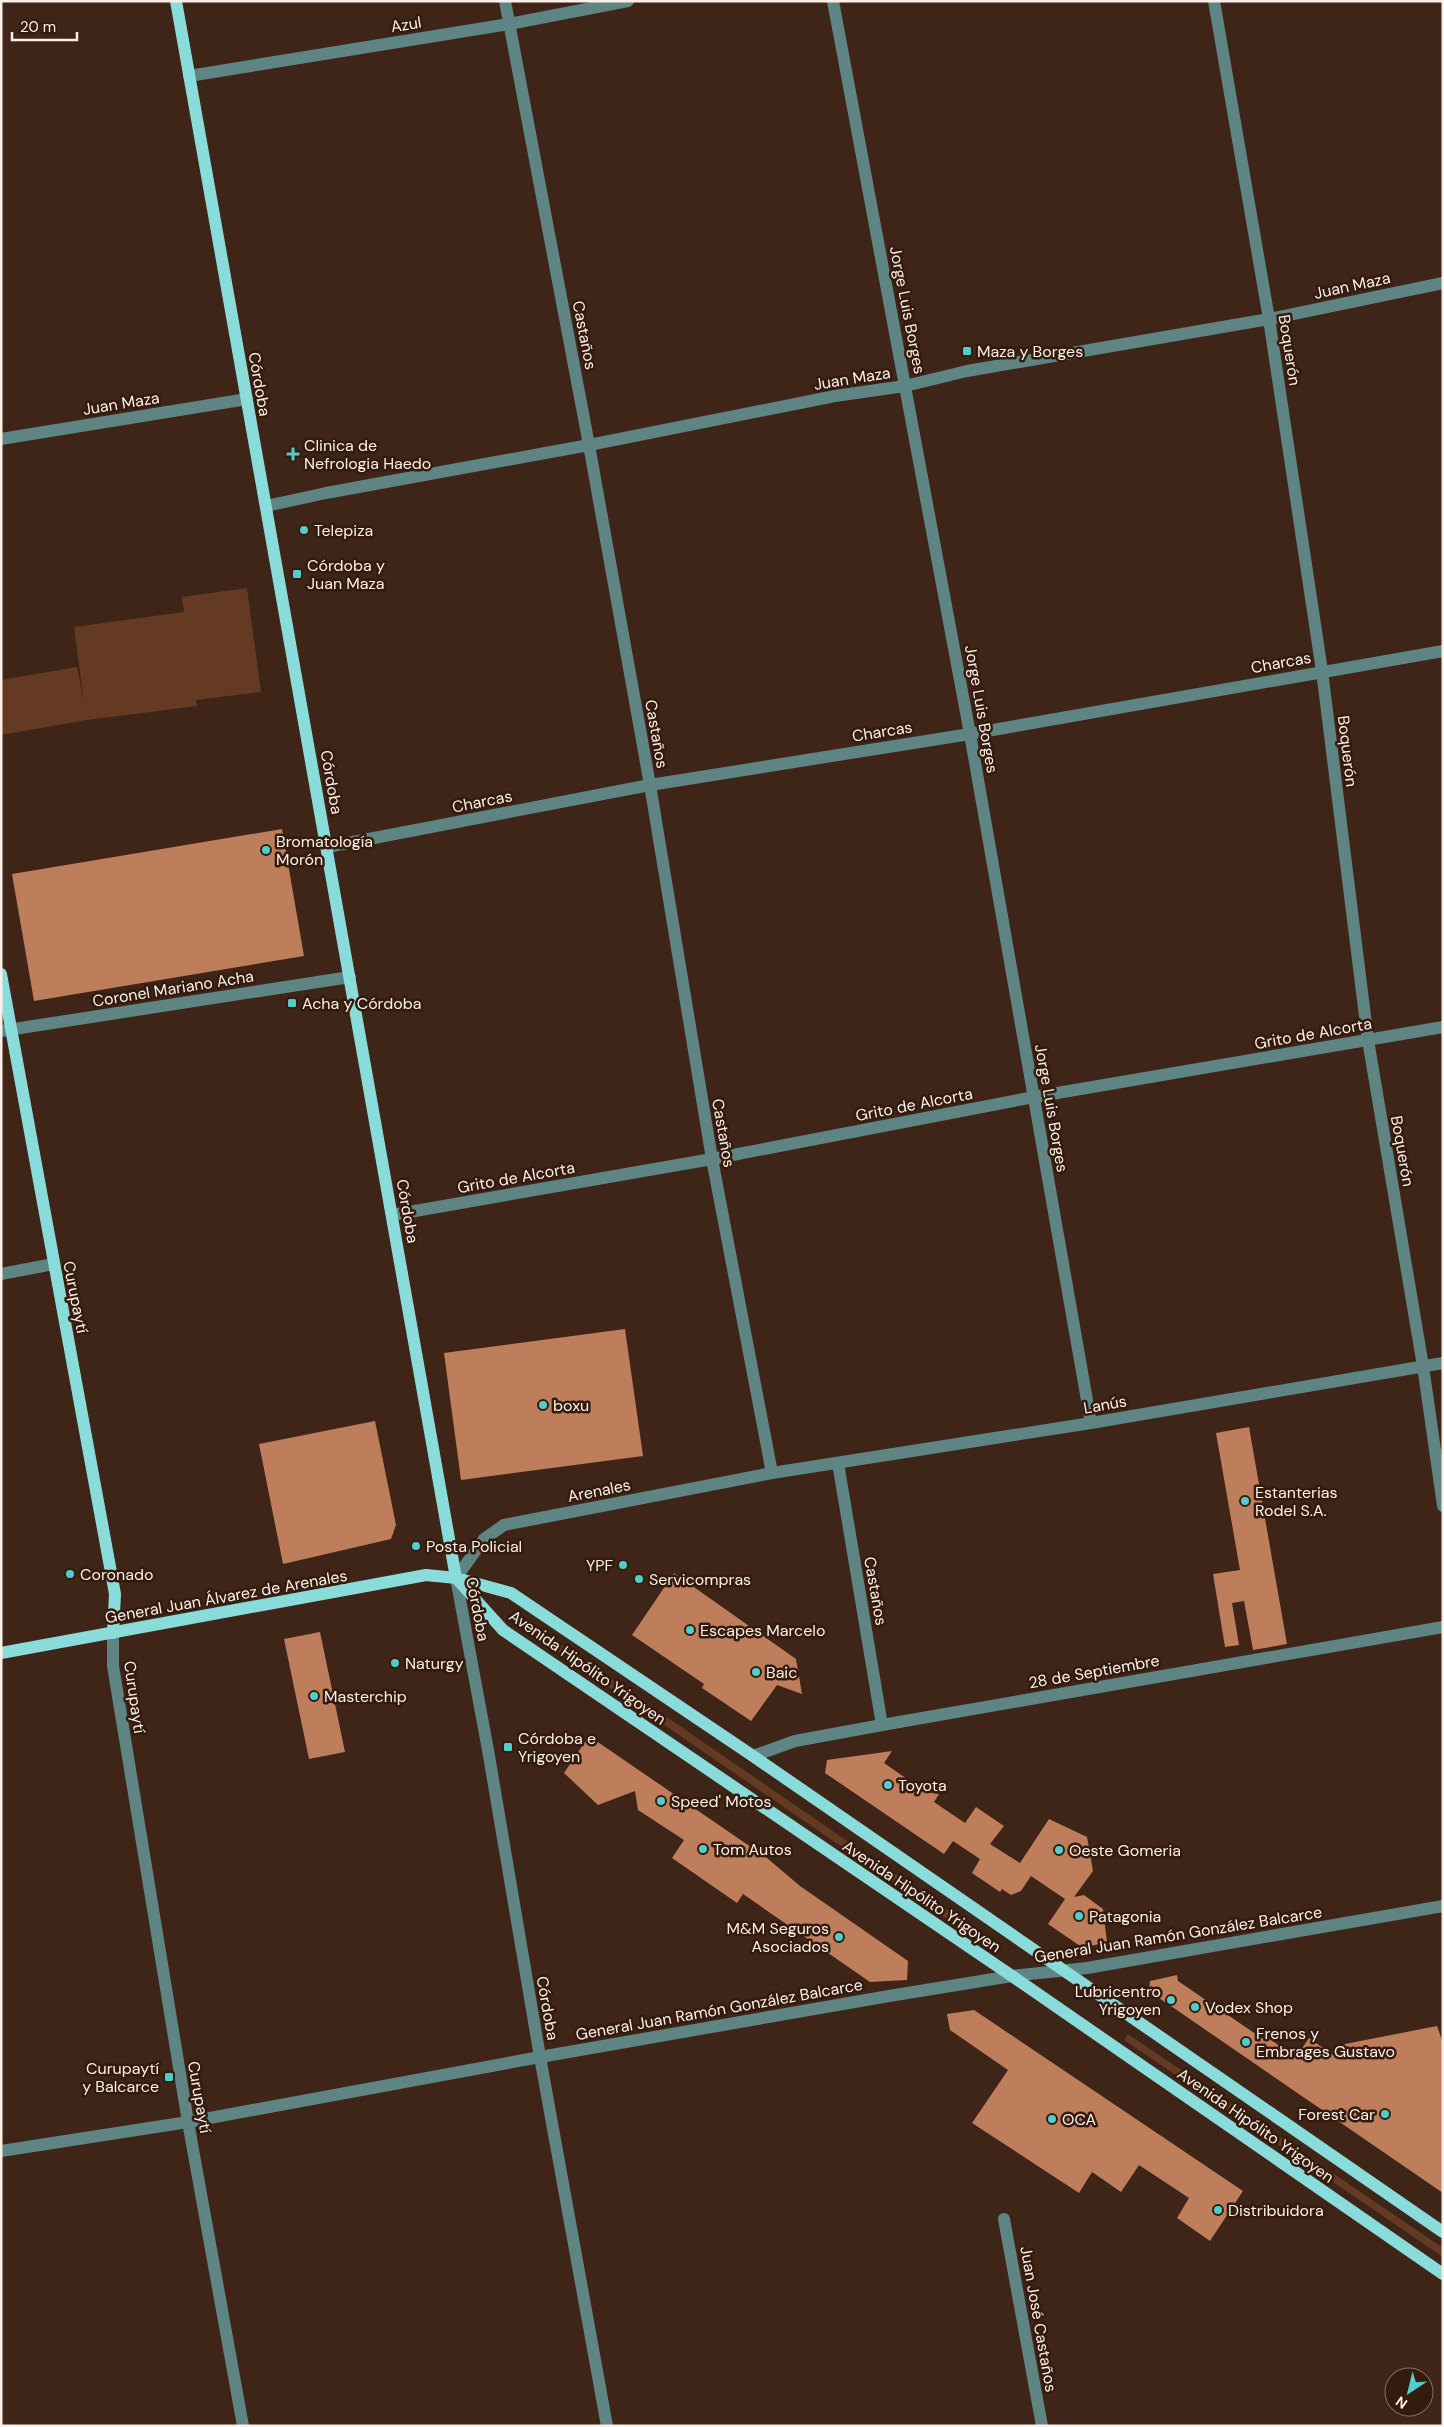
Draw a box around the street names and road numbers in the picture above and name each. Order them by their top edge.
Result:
street label: Azul [389,12,423,37]
street label: Jorge Luis Borges [885,245,930,376]
street label: Juan Maza [1312,267,1392,304]
street label: Castaños [568,299,601,371]
street label: Boquerón [1274,313,1305,387]
street label: Córdoba [244,350,275,418]
street label: Juan Maza [812,362,892,395]
street label: Juan Maza [81,387,161,420]
street label: Jorge Luis Borges [960,643,1003,775]
street label: Charcas [1249,647,1313,678]
street label: Castaños [640,698,673,770]
street label: Boquerón [1333,714,1362,788]
street label: Charcas [850,716,914,747]
street label: Córdoba [316,748,347,816]
street label: Charcas [450,785,514,818]
street label: Coronel Mariano Acha [91,965,255,1012]
street label: Grito de Alcorta [1253,1013,1373,1054]
street label: Jorge Luis Borges [1030,1042,1073,1174]
street label: Grito de Alcorta [854,1083,974,1126]
street label: Castaños [707,1097,740,1169]
street label: Boquerón [1386,1114,1419,1188]
street label: Grito de Alcorta [456,1157,576,1198]
street label: Córdoba [392,1177,423,1245]
street label: Curupaytí [58,1259,93,1335]
street label: Lanús [1082,1390,1128,1419]
street label: Arenales [566,1474,632,1507]
street label: Castaños [859,1555,892,1627]
street label: General Juan Álvarez de Arenales [103,1565,349,1628]
street label: Córdoba [461,1575,494,1643]
street label: Avenida Hipólito Yrigoyen [505,1605,670,1730]
street label: 28 de Septiembre [1027,1650,1161,1693]
street label: Curupaytí [119,1659,150,1735]
street label: Avenida Hipólito Yrigoyen [838,1836,1005,1957]
street label: General Juan Ramón González Balcarce [1033,1901,1323,1968]
street label: Córdoba [532,1974,563,2042]
street label: General Juan Ramón González Balcarce [574,1974,864,2045]
street label: Curupaytí [183,2059,216,2135]
street label: Avenida Hipólito Yrigoyen [1173,2063,1338,2188]
street label: Juan José Castaños [1015,2245,1062,2394]

